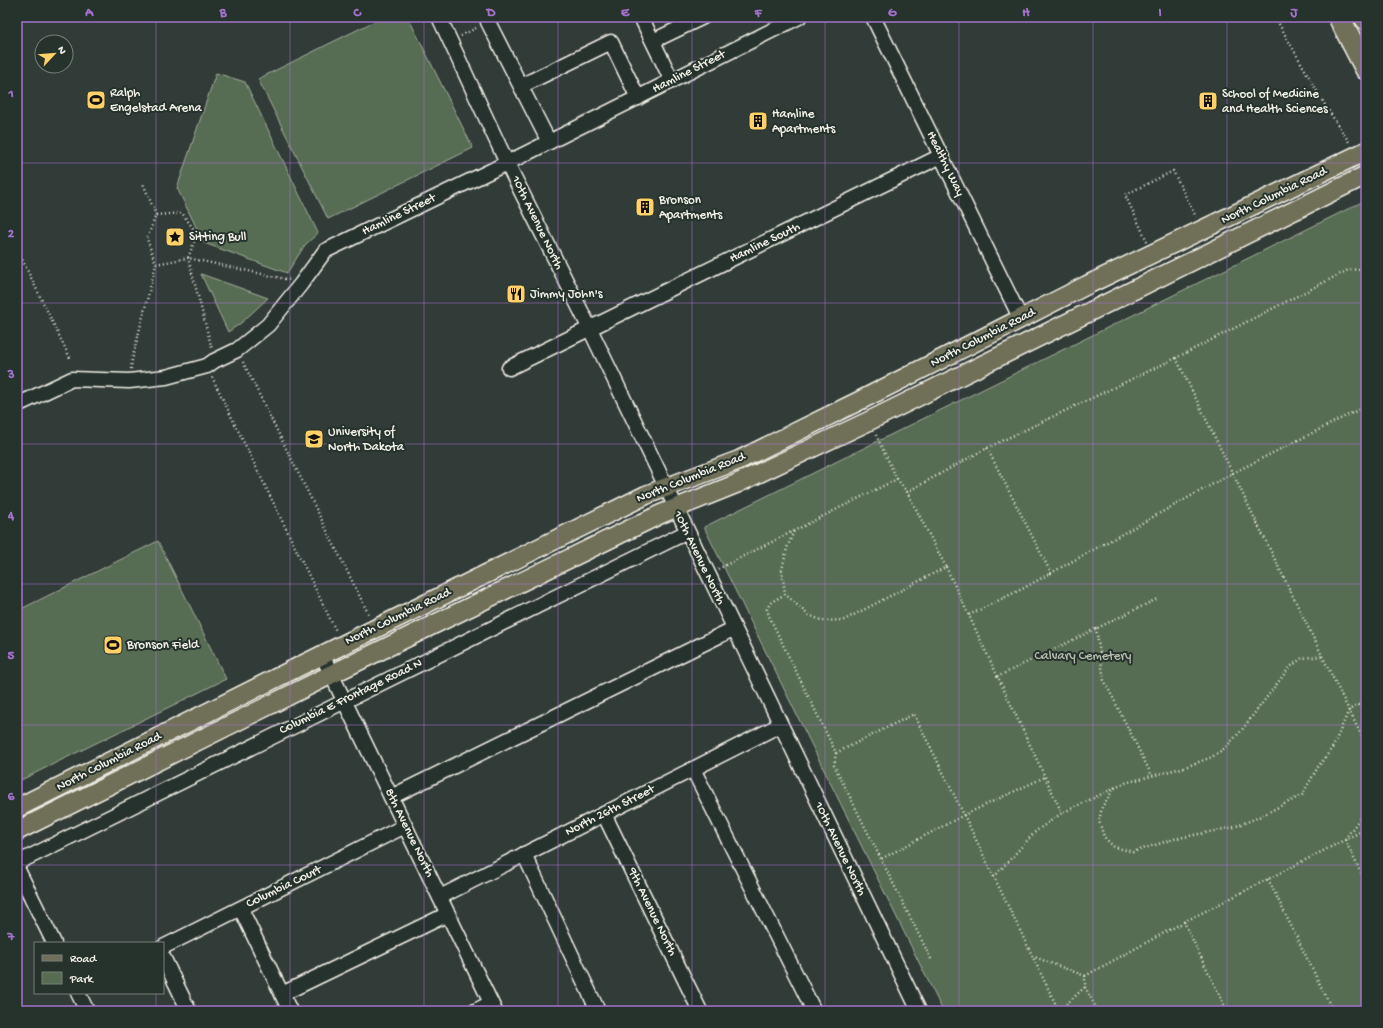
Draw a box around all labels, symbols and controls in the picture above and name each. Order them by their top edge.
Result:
text: A [84,6,94,21]
text: B [219,6,228,21]
text: C [352,6,362,21]
text: D [486,6,496,21]
text: E [621,6,630,21]
text: F [754,6,763,21]
text: G [888,6,897,21]
text: H [1022,6,1030,21]
text: I [1158,6,1162,21]
text: J [1290,6,1299,21]
north arrow [34,34,74,74]
text: N [54,45,68,56]
street label: Hamline Street [650,46,730,97]
place label: Ralph Engelstad Arena [110,86,202,116]
text: 1 [7,87,14,102]
place label: School of Medicine and Health Sciences [1222,87,1329,117]
sports icon: Ralph Engelstad Arena [85,89,107,111]
building icon: School of Medicine and Health Sciences [1197,90,1219,112]
place label: Hamline Apartments [772,107,837,137]
building icon: Hamline Apartments [747,110,769,132]
street label: Healthy Way [923,129,967,200]
street label: North Columbia Road [1219,163,1330,228]
street label: 10th Avenue North [507,173,566,272]
street label: Hamline Street [360,190,440,239]
place label: Bronson Apartments [658,193,724,223]
building icon: Bronson Apartments [634,196,656,218]
street label: Hamline South [727,219,803,267]
place icon: Sitting Bull [164,226,186,248]
text: 2 [8,227,15,242]
place label: Sitting Bull [189,230,247,245]
restaurant icon: Jimmy John's [505,283,527,305]
place label: Jimmy John's [530,287,604,302]
street label: North Columbia Road [928,304,1039,371]
text: 3 [7,368,15,383]
place label: University of North Dakota [328,425,405,455]
school or university icon: University of North Dakota [303,428,325,450]
street label: North Columbia Road [635,449,749,507]
street label: 10th Avenue North [669,508,728,607]
text: 4 [7,509,15,524]
street label: North Columbia Road [343,584,454,649]
sports icon: Bronson Field [102,634,124,656]
place label: Bronson Field [126,638,200,653]
text: 5 [8,649,15,664]
park label: Calvary Cemetery [1035,649,1132,664]
street label: Columbia E Frontage Road N [277,656,425,738]
street label: North Columbia Road [54,728,165,795]
street label: North 26th Street [563,781,659,840]
street label: 8th Avenue North [381,786,437,880]
text: 6 [8,790,15,805]
street label: 10th Avenue North [810,799,869,898]
street label: Columbia Court [244,862,326,912]
street label: 9th Avenue North [624,865,680,959]
text: 7 [7,930,16,945]
legend [34,942,164,994]
text: Road [70,953,97,967]
text: Park [69,973,95,987]

